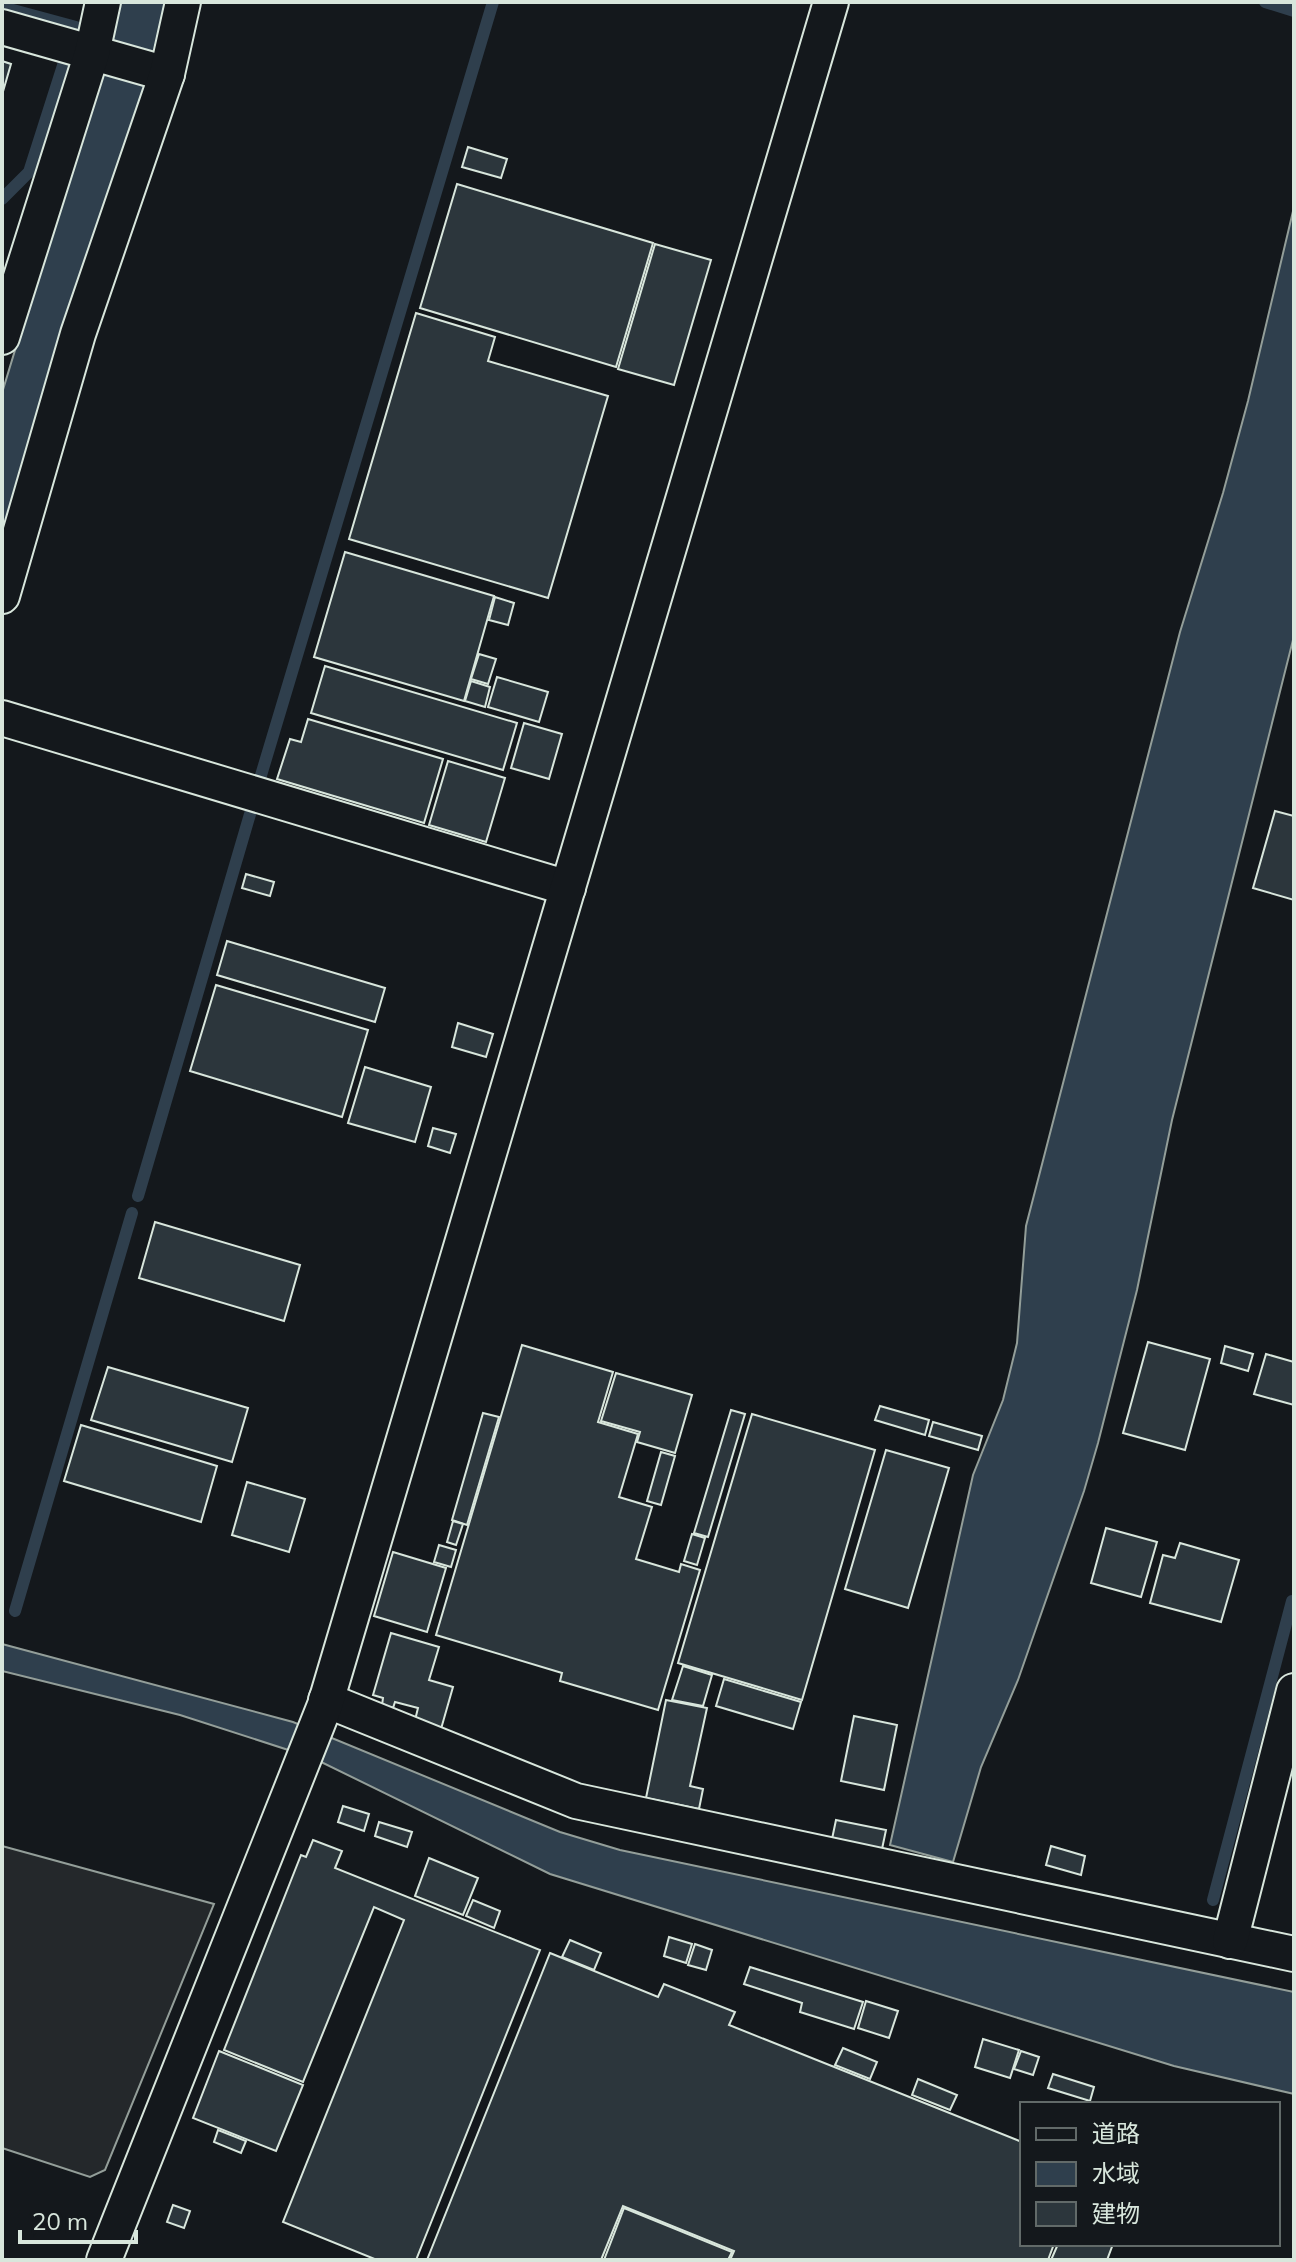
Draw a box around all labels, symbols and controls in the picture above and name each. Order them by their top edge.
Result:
legend [1020,2102,1280,2246]
text: 道路 [1092,2118,1140,2148]
text: 水域 [1092,2158,1140,2188]
scale bar [20,2194,136,2244]
text: 建物 [1092,2198,1140,2228]
text: 20 m [32,2206,88,2236]

